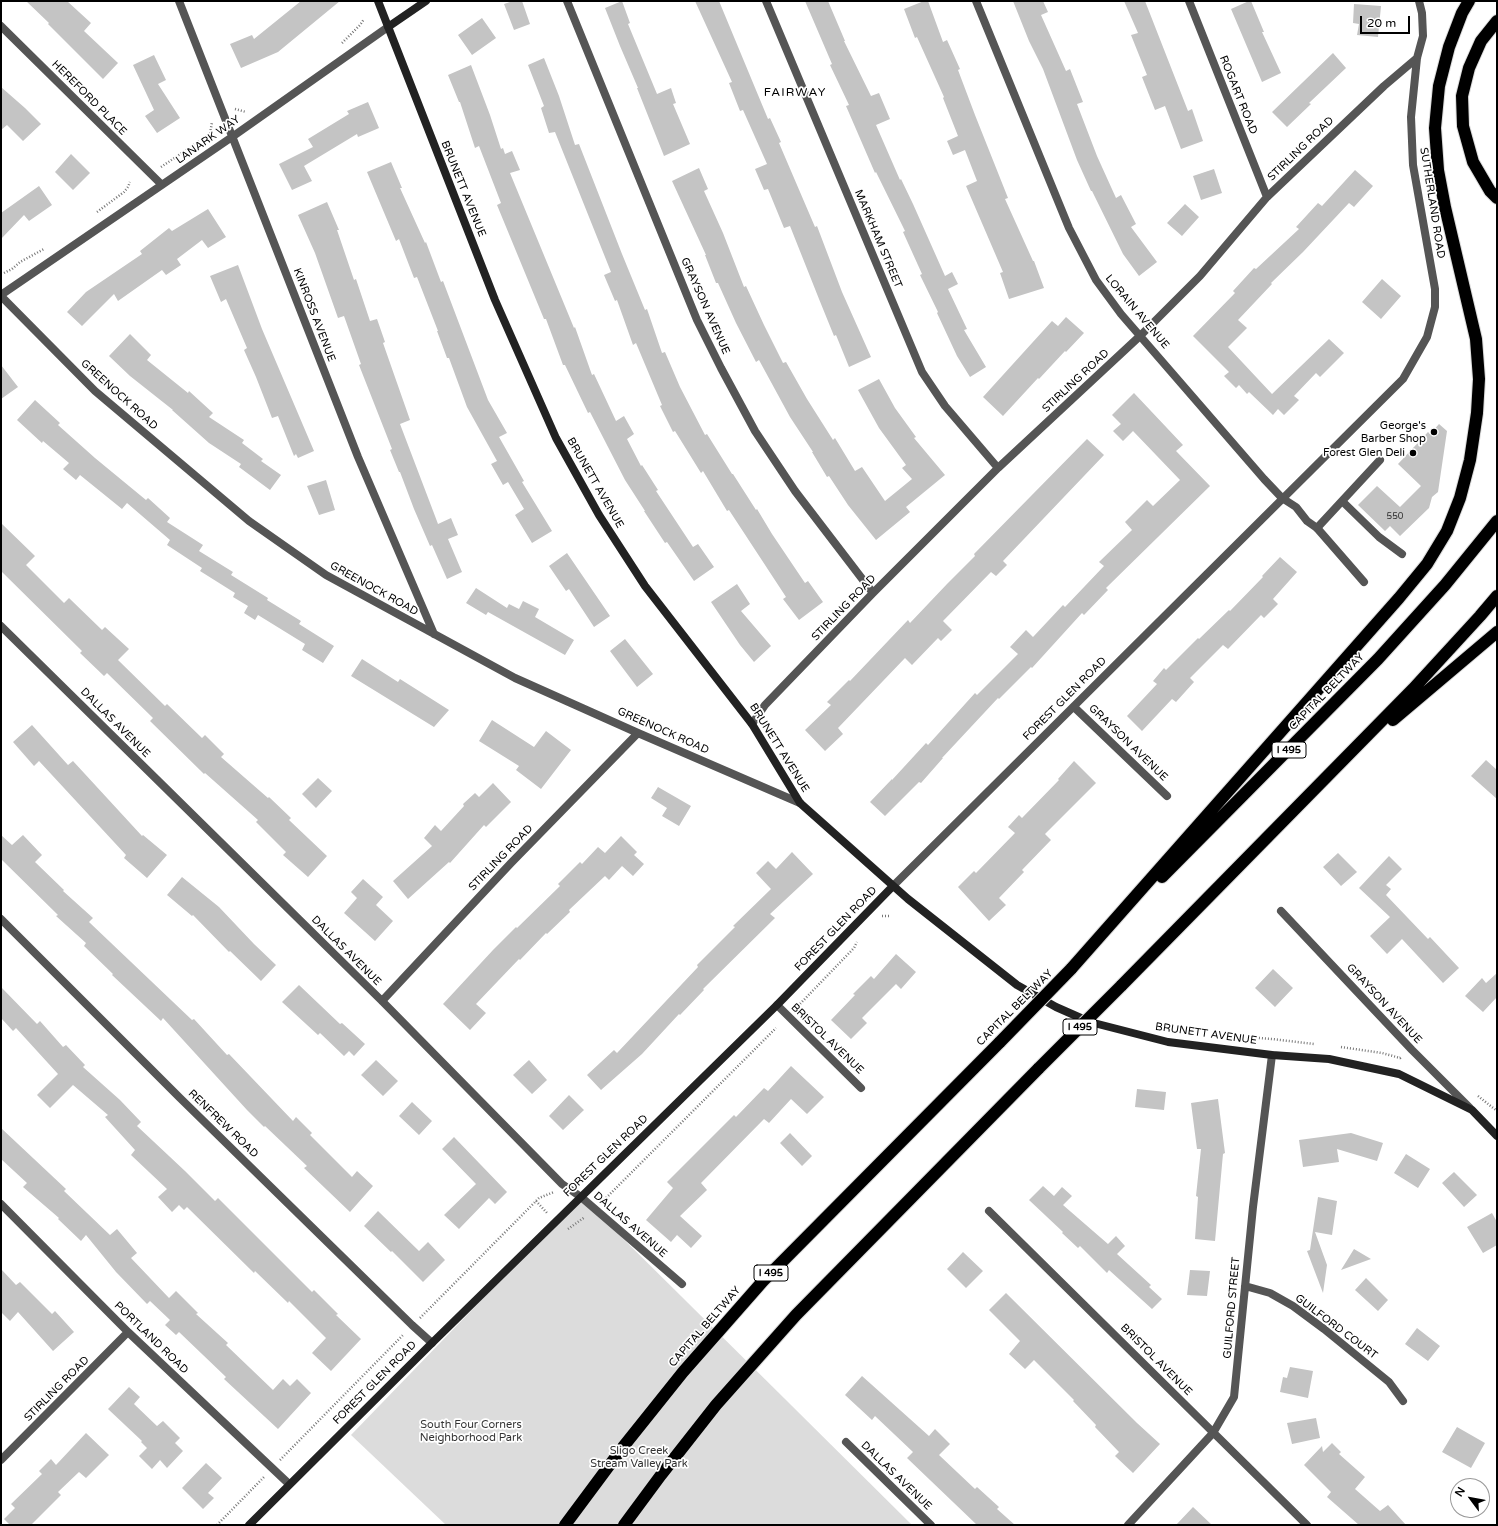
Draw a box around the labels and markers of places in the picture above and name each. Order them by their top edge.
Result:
place label: George's Barber Shop [1361,419,1426,445]
marker: George's Barber Shop [1429,427,1439,437]
place label: Forest Glen Deli [1323,446,1405,460]
marker: Forest Glen Deli [1408,448,1418,458]

